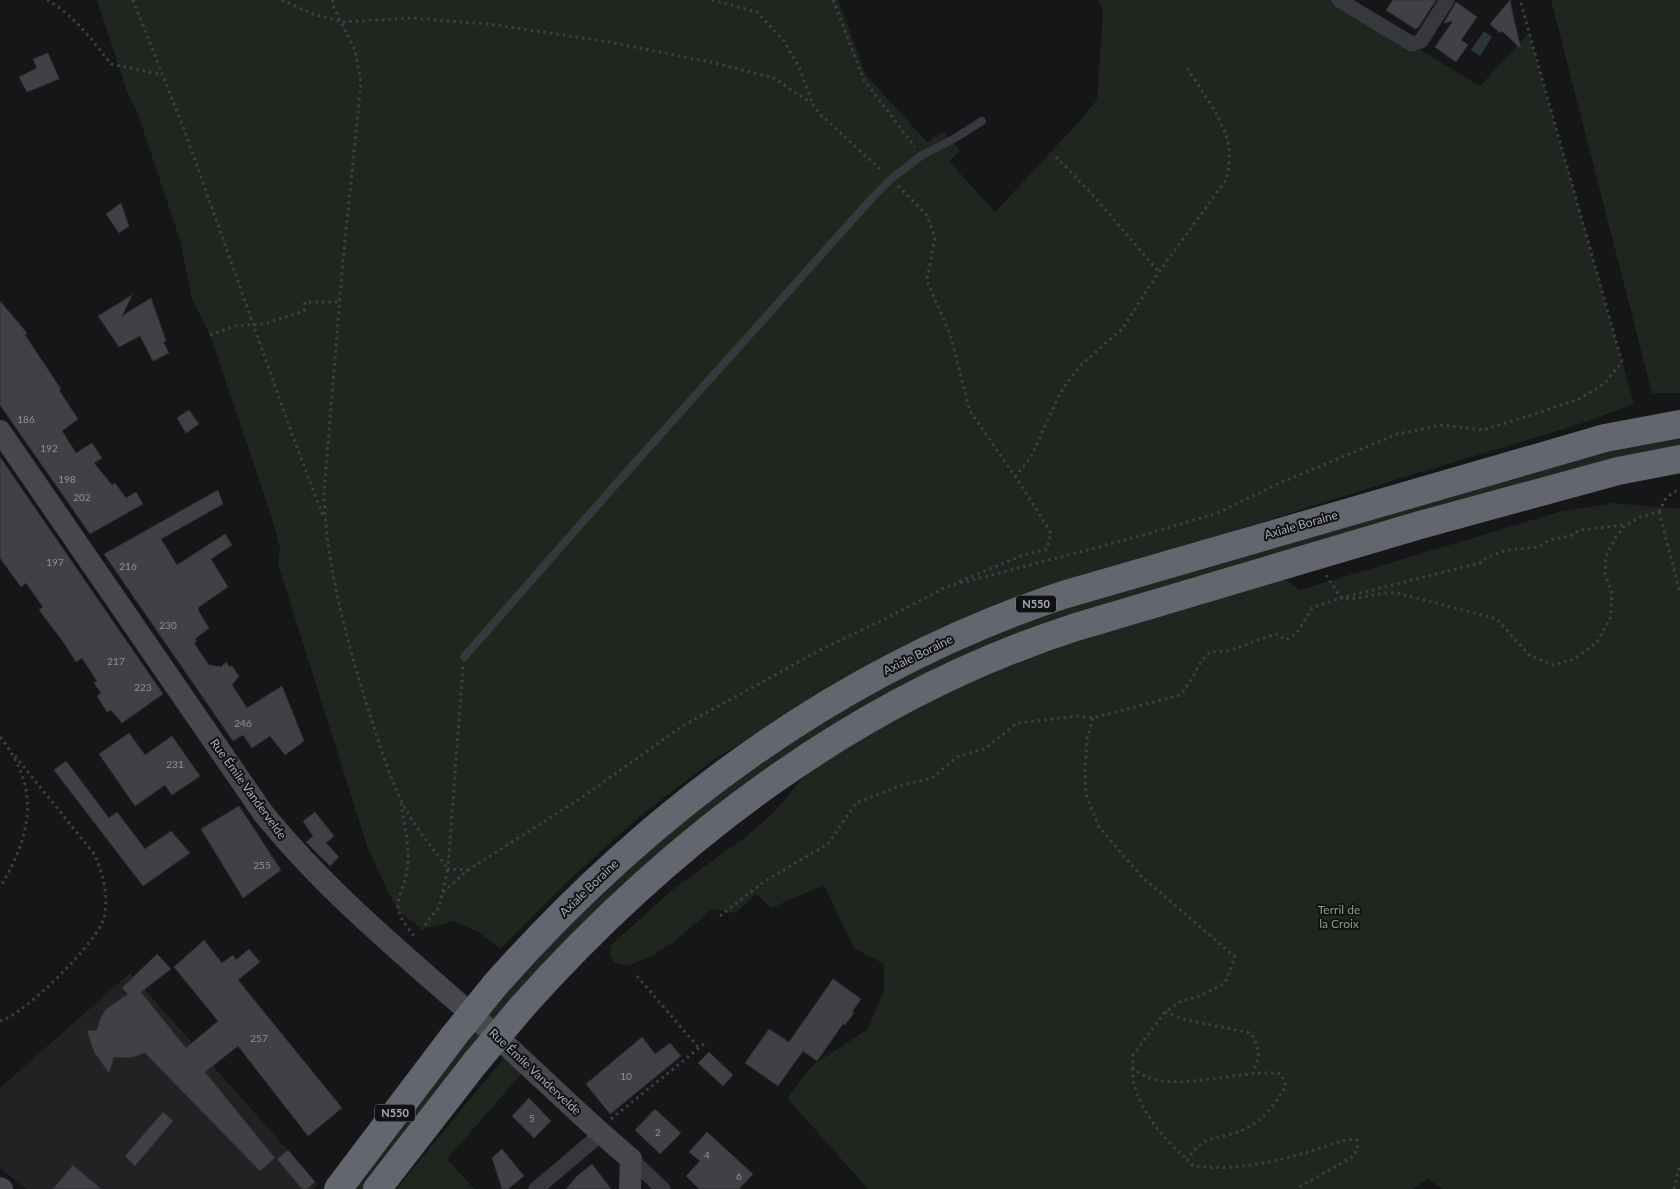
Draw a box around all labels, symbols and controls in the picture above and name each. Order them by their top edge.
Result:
house number: 186 [17,413,35,425]
house number: 192 [40,442,58,454]
house number: 198 [58,473,76,485]
house number: 202 [73,491,91,503]
street label: Axiale Boraine [1262,507,1339,542]
house number: 197 [46,556,64,568]
house number: 216 [119,560,137,572]
road number: N550 [1016,596,1056,612]
house number: 230 [159,619,177,631]
street label: Axiale Boraine [880,631,955,678]
house number: 217 [107,655,125,667]
house number: 223 [134,681,152,693]
house number: 246 [234,717,252,729]
street label: Rue Émile Vandervelde [207,736,290,842]
house number: 231 [166,758,184,770]
street label: Axiale Boraine [556,856,621,919]
house number: 255 [253,859,271,871]
park label: Terril de la Croix [1318,902,1360,931]
street label: Rue Émile Vandervelde [486,1025,584,1118]
house number: 257 [250,1032,268,1044]
house number: 10 [620,1070,632,1082]
road number: N550 [375,1104,415,1122]
house number: 5 [529,1112,535,1124]
house number: 2 [655,1126,661,1138]
house number: 4 [704,1149,710,1161]
house number: 6 [736,1170,742,1182]

